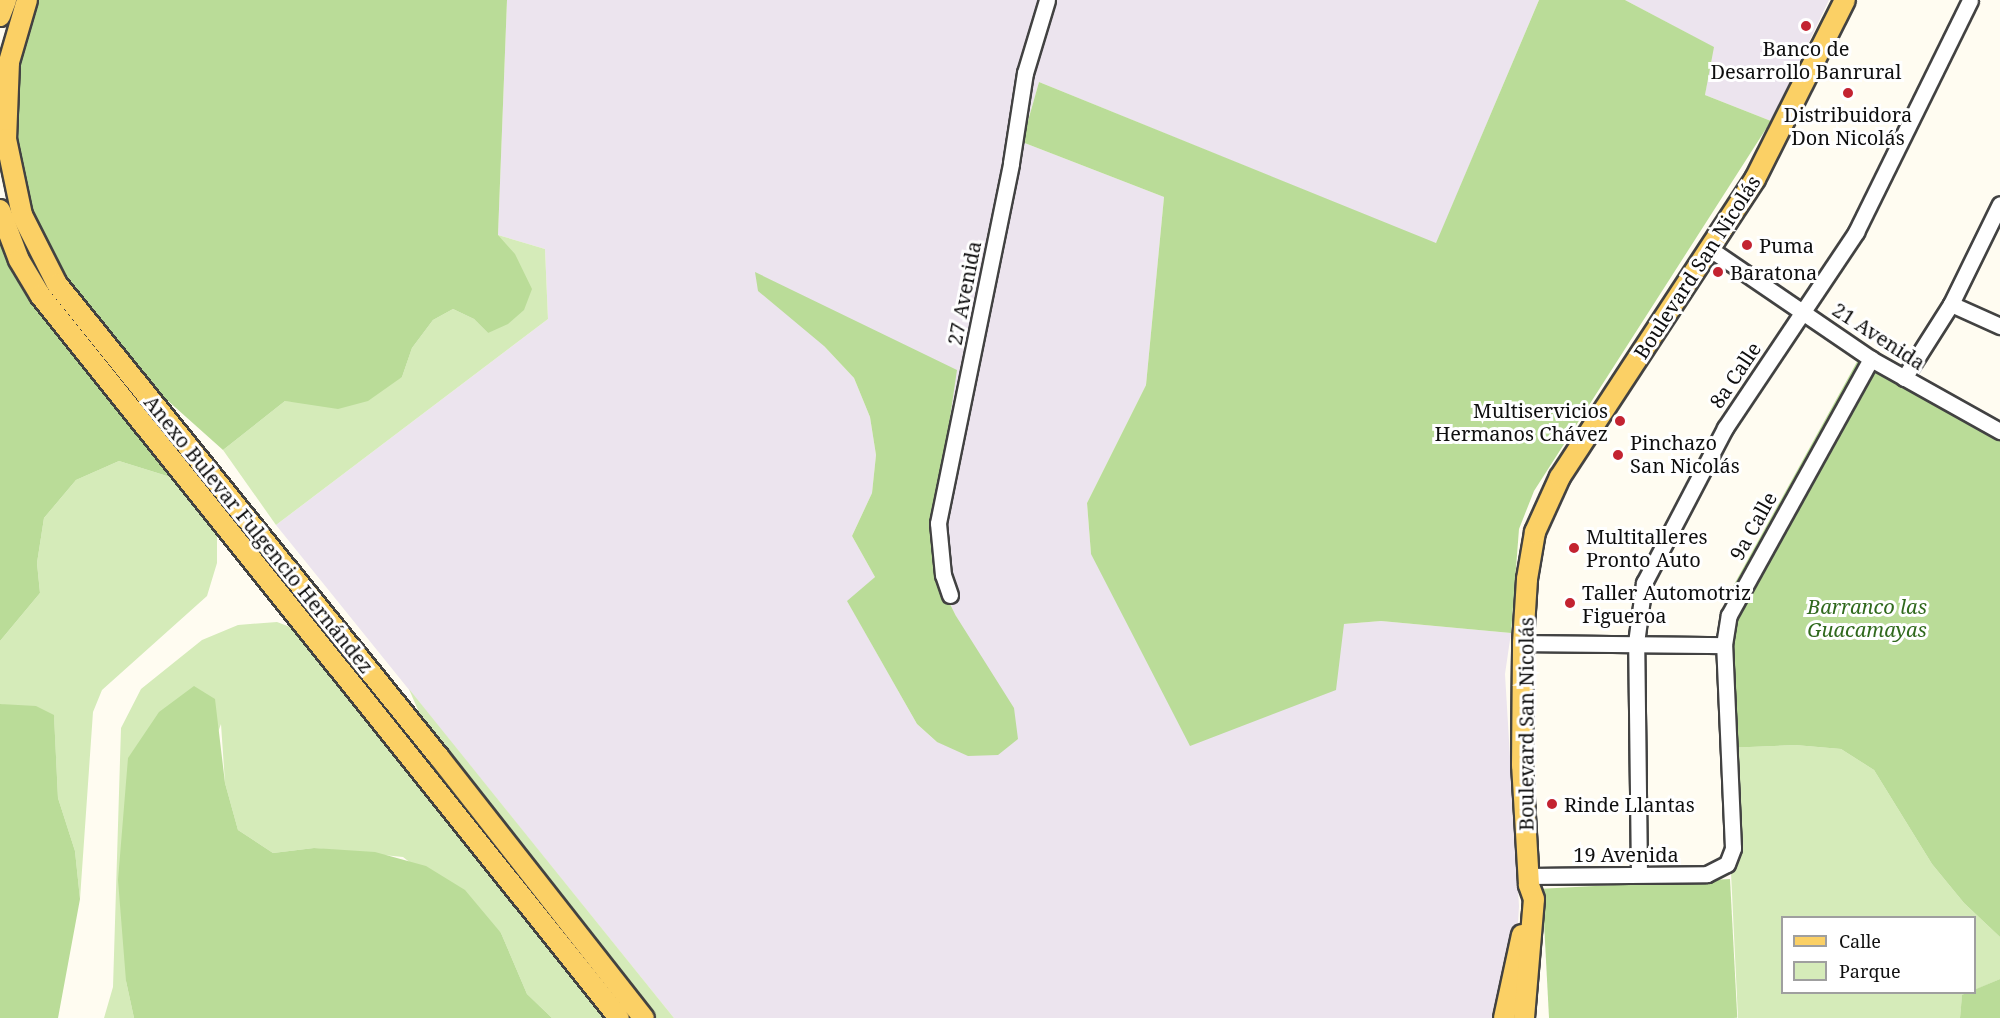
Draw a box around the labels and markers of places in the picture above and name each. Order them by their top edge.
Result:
marker: Banco de Desarrollo Banrural [1799,19,1813,33]
place label: Banco de Desarrollo Banrural [1711,36,1901,83]
marker: Distribuidora Don Nicolás [1841,86,1855,100]
place label: Distribuidora Don Nicolás [1784,102,1912,149]
place label: Puma [1759,233,1814,257]
marker: Puma [1740,238,1754,252]
place label: Baratona [1730,260,1817,284]
marker: Baratona [1711,265,1725,279]
place label: Multiservicios Hermanos Chávez [1434,398,1608,445]
marker: Multiservicios Hermanos Chávez [1613,414,1627,428]
place label: Pinchazo San Nicolás [1630,431,1740,478]
marker: Pinchazo San Nicolás [1611,448,1625,462]
place label: Multitalleres Pronto Auto [1586,524,1708,571]
marker: Multitalleres Pronto Auto [1567,541,1581,555]
place label: Taller Automotriz Figueroa [1582,580,1751,627]
marker: Taller Automotriz Figueroa [1563,596,1577,610]
place label: Rinde Llantas [1564,792,1695,816]
marker: Rinde Llantas [1545,797,1559,811]

